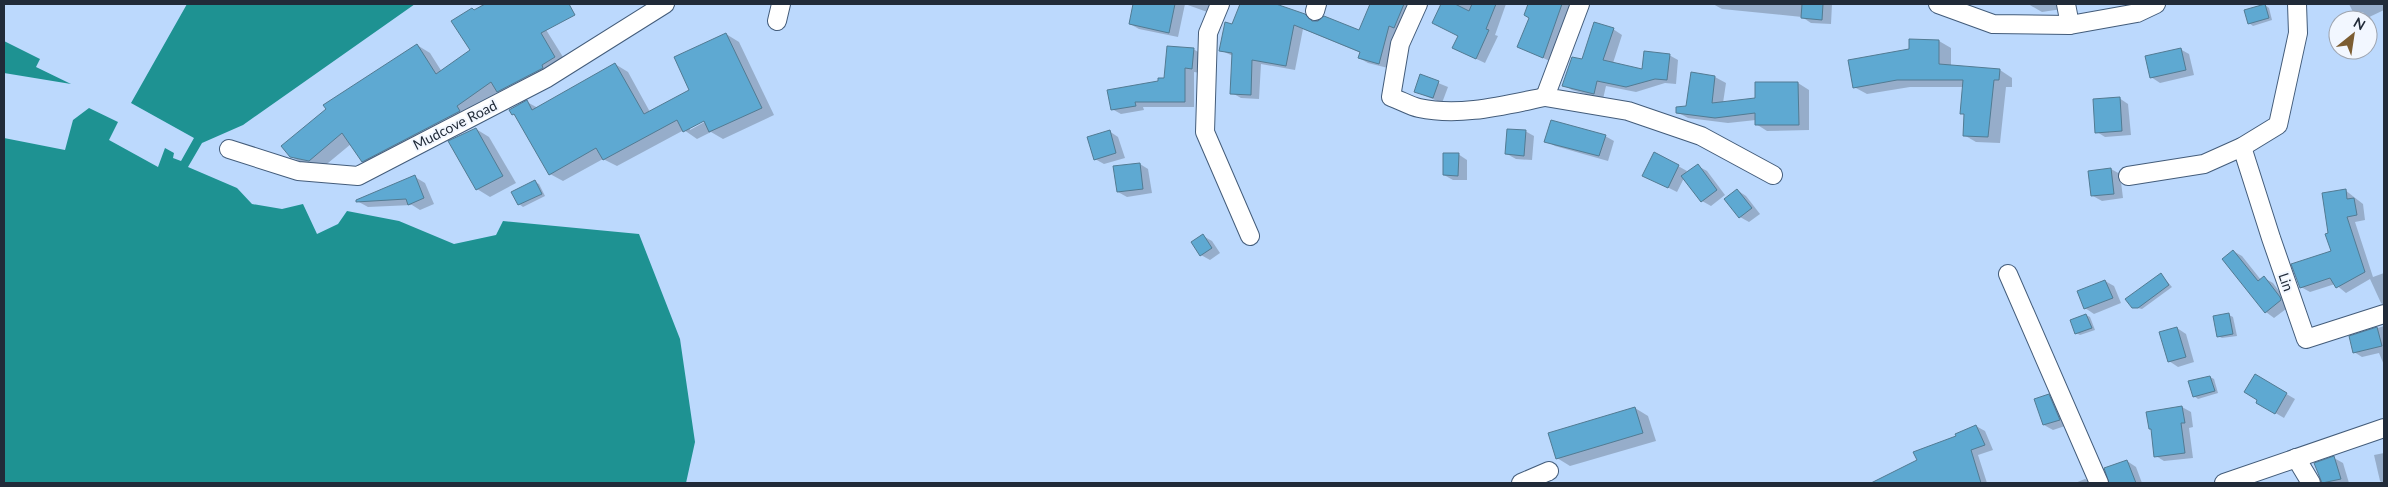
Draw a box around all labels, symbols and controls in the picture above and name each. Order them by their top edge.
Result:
north arrow [2328,10,2378,60]
text: N [2351,13,2369,33]
street label: Mudcove Road [410,96,500,153]
street label: Lin [2275,270,2298,293]

